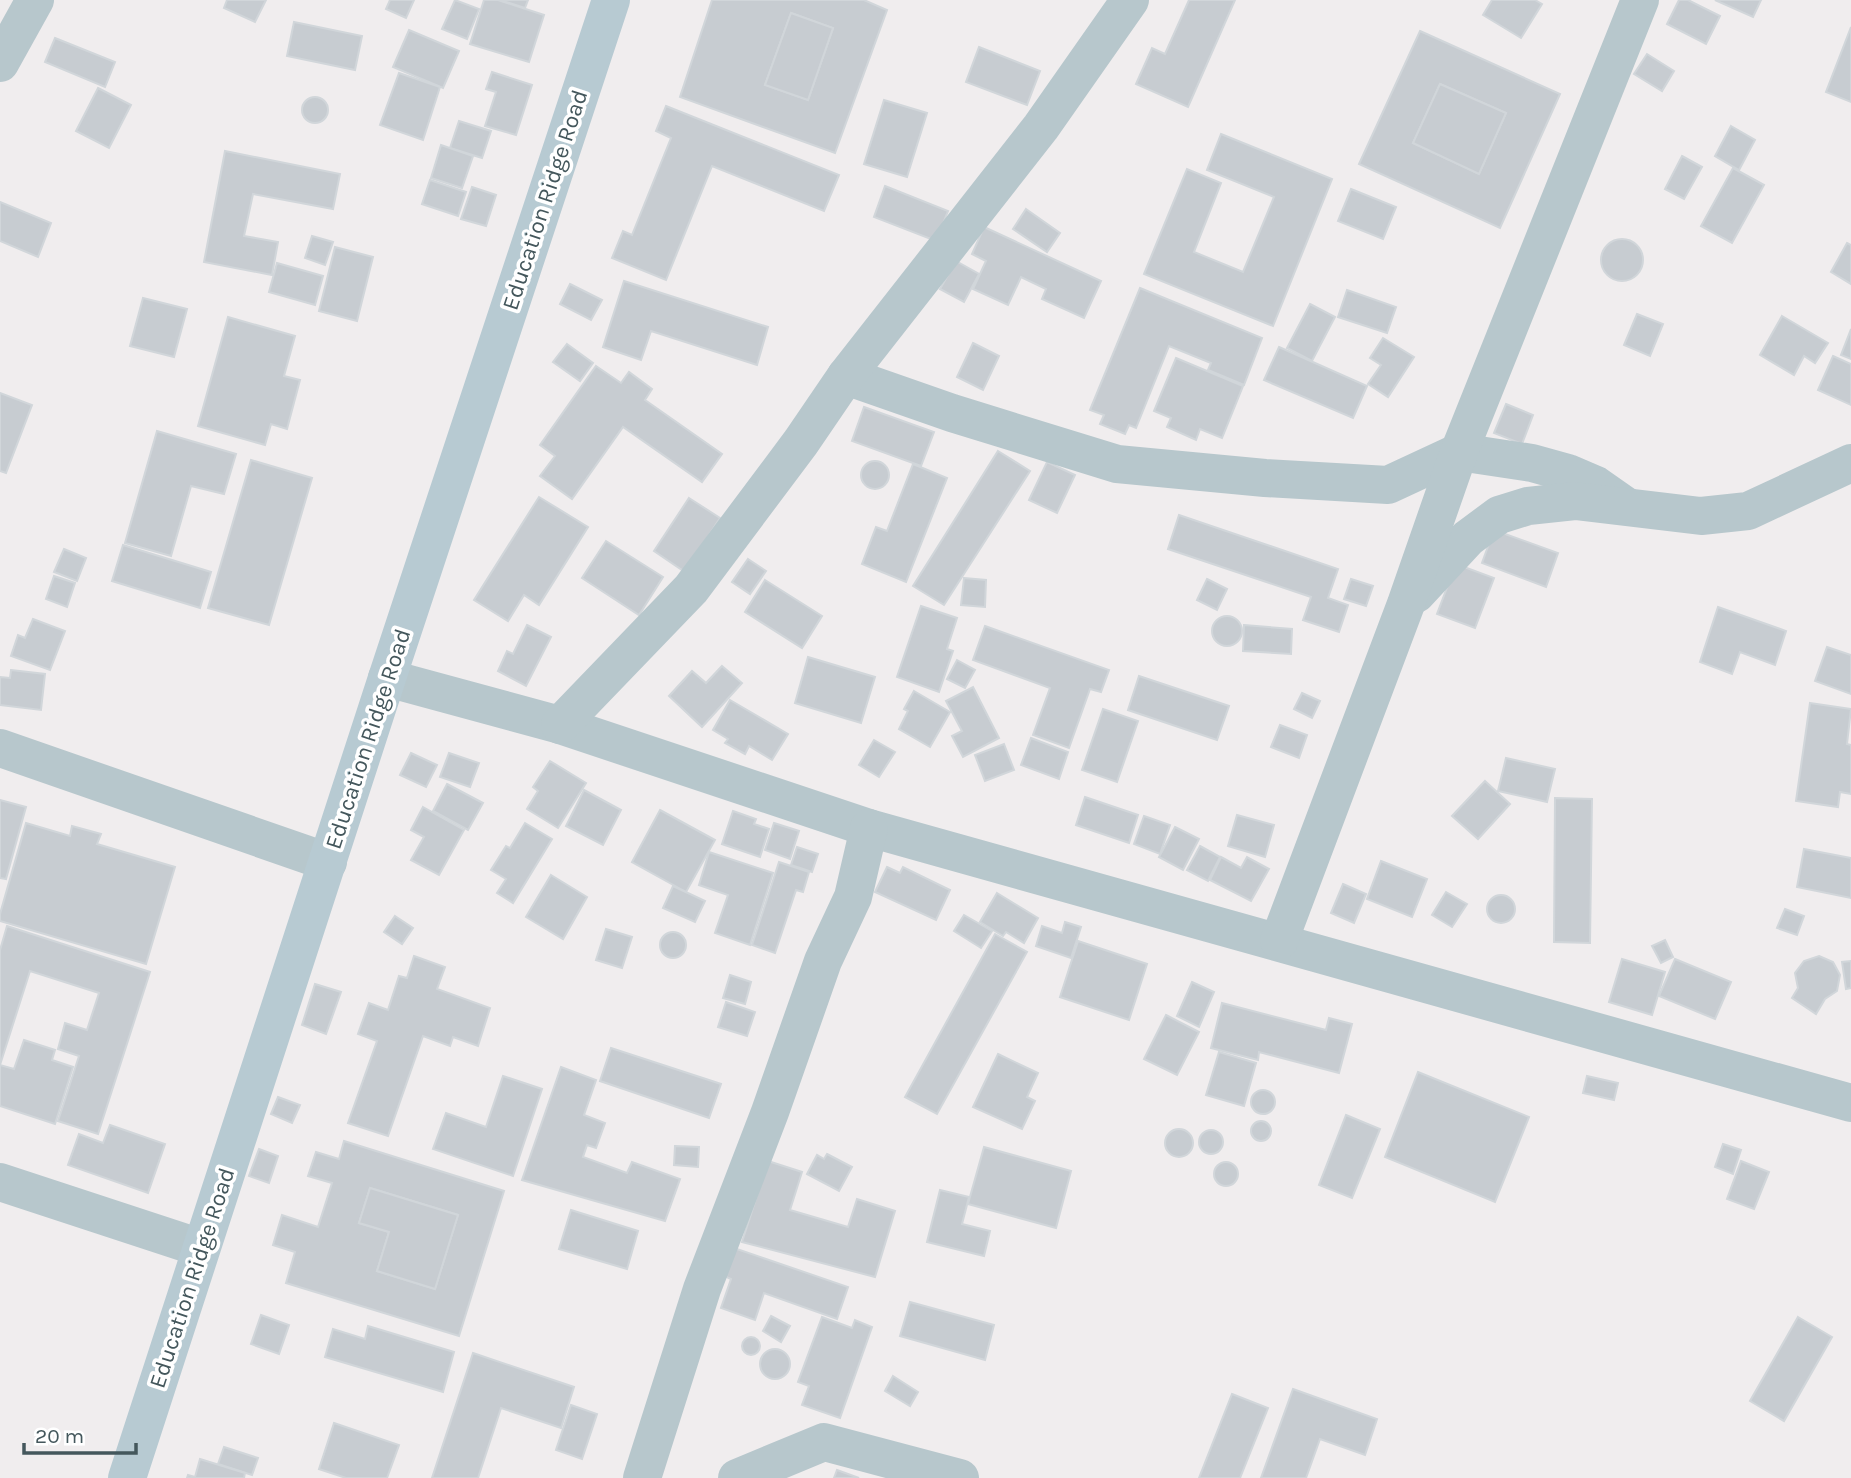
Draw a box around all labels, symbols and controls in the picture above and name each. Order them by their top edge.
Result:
street label: Education Ridge Road [497,86,593,314]
street label: Education Ridge Road [320,625,416,853]
street label: Education Ridge Road [144,1164,240,1392]
scale bar [24,1412,136,1456]
text: 20 m [35,1424,84,1448]

